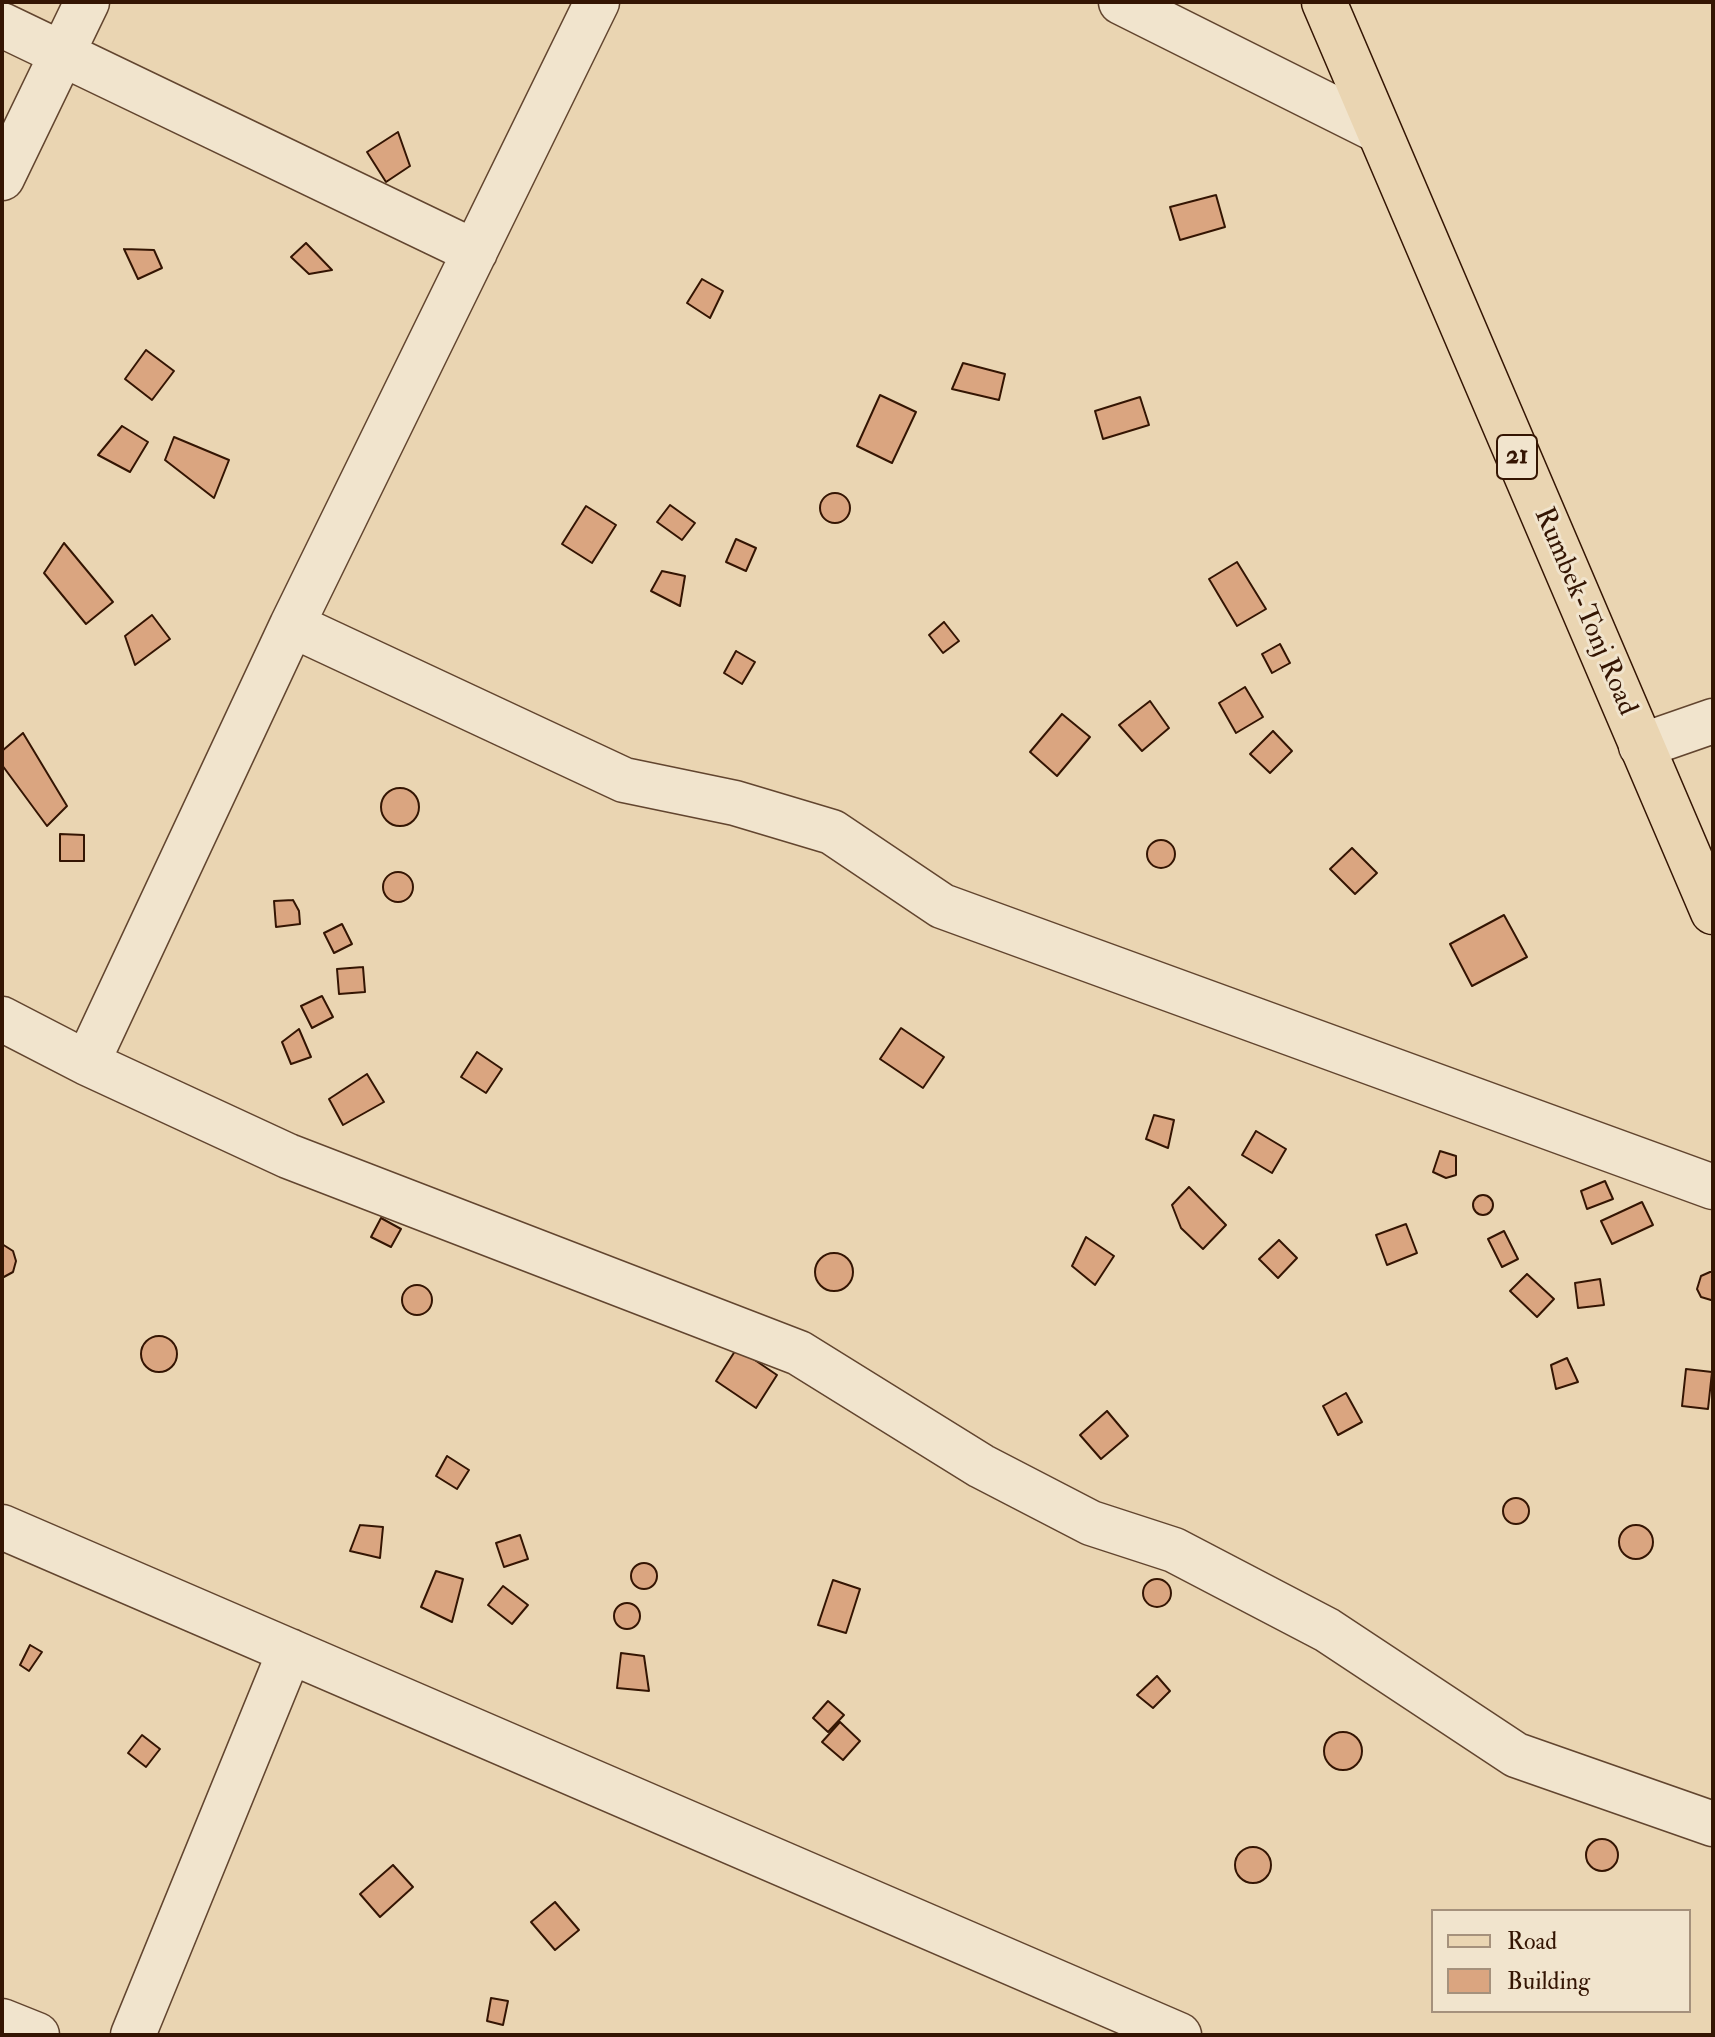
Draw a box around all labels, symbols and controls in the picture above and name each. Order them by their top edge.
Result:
road number: 21 [1497,435,1537,479]
street label: Rumbek-Tonj Road [1525,503,1643,721]
legend [1431,1909,1691,2013]
text: Road [1507,1926,1557,1957]
text: Building [1507,1966,1590,1997]

